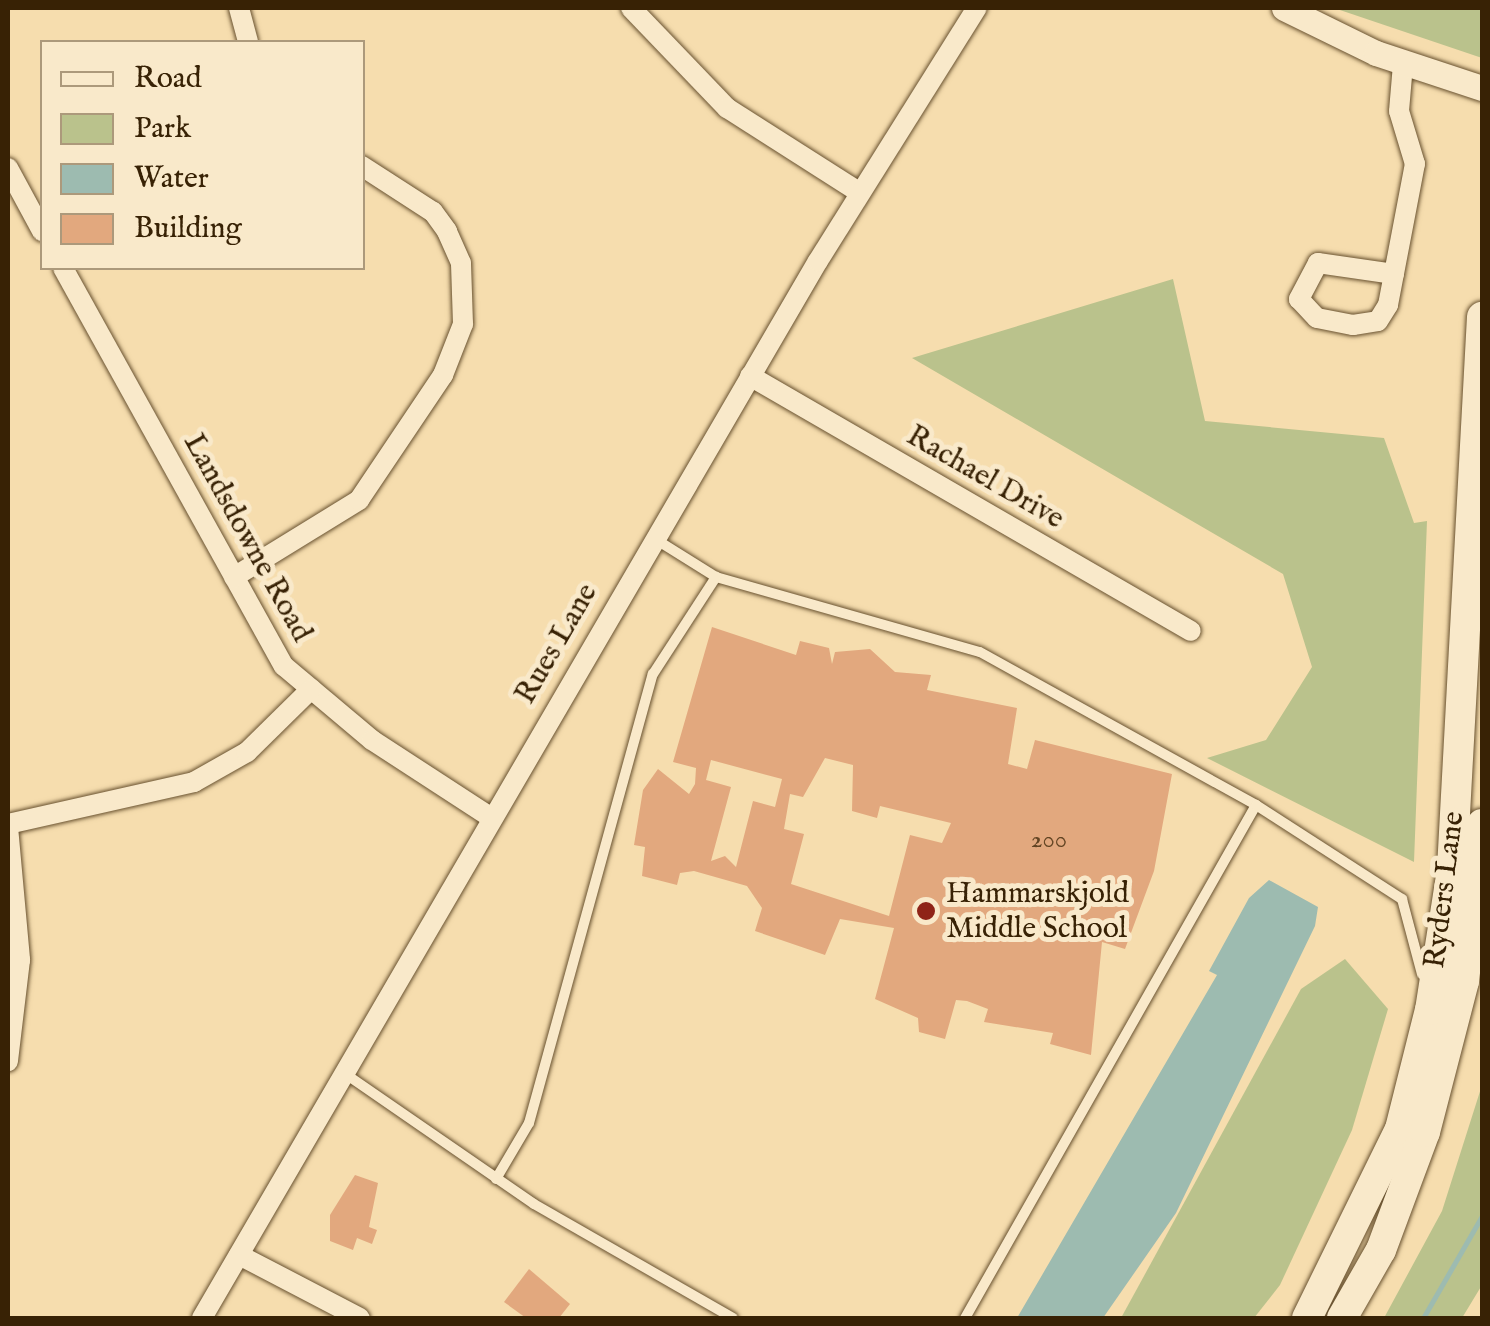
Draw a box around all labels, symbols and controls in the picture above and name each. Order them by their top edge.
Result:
legend [40,40,365,270]
text: Road [134,60,202,98]
text: Park [134,110,191,148]
text: Water [134,160,209,198]
text: Building [134,210,242,248]
street label: Rachael Drive [900,418,1070,538]
street label: Landsdowne Road [175,428,319,648]
street label: Rues Lane [508,577,606,711]
street label: Ryders Lane [1418,810,1472,970]
house number: 200 [1031,825,1067,855]
place label: Hammarskjold Middle School [946,876,1129,946]
marker: Hammarskjold Middle School [915,900,937,922]

